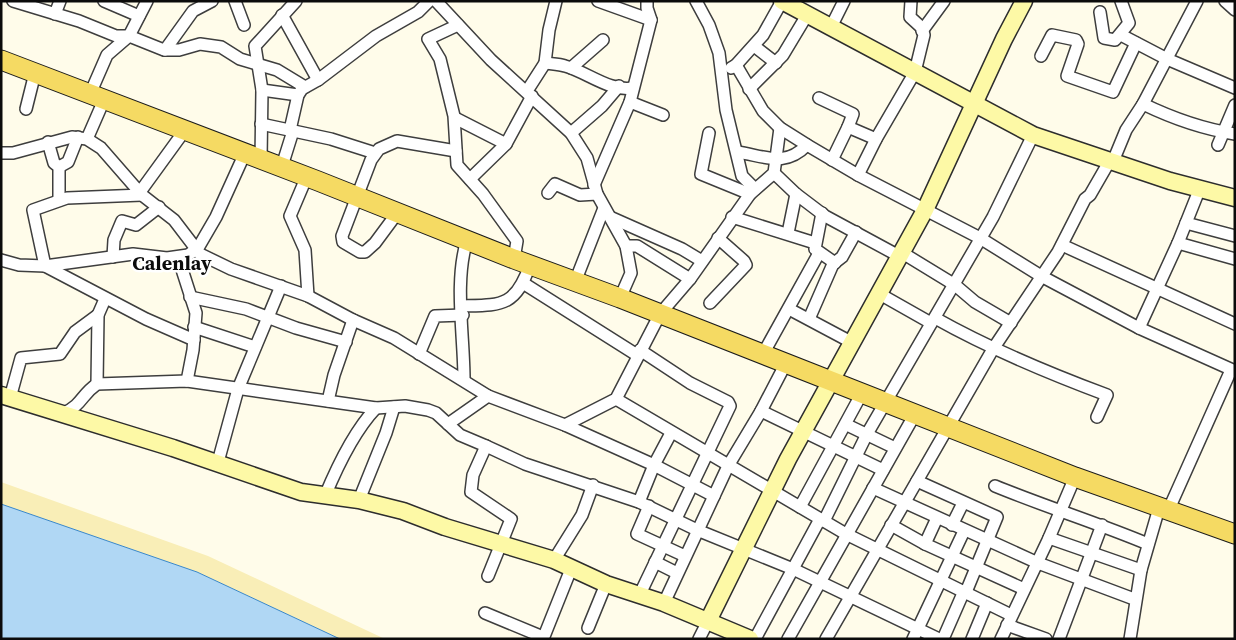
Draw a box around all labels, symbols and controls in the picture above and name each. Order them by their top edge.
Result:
district label: Calenlay [132,249,212,277]

